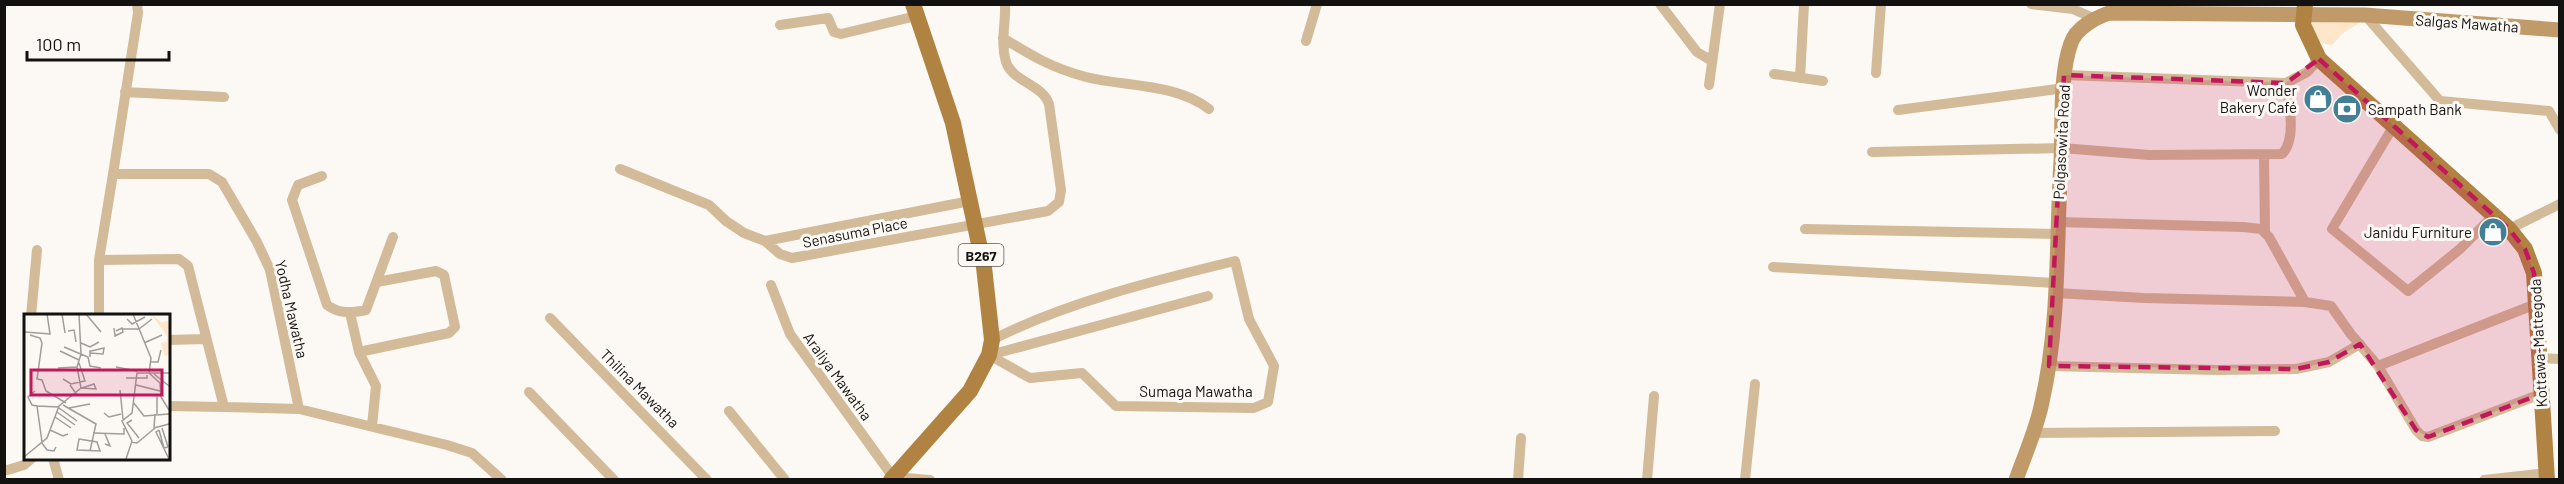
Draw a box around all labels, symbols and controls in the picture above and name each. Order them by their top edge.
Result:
street label: Salgas Mawatha [2415,10,2519,36]
scale bar [27,24,170,62]
text: 100 m [36,33,81,55]
place label: Wonder Bakery Café [2220,81,2298,116]
shop icon: Wonder Bakery Café [2302,83,2334,115]
street label: Polgasowita Road [2049,84,2073,200]
bank icon: Sampath Bank [2331,93,2363,125]
place label: Sampath Bank [2368,100,2462,118]
street label: Senasuma Place [801,213,909,251]
shop icon: Janidu Furniture [2477,216,2509,248]
place label: Janidu Furniture [2364,223,2472,241]
road number: B267 [958,244,1004,266]
street label: Yodha Mawatha [272,258,312,360]
street label: Kottawa-Mattegoda [2526,278,2550,408]
inset map [24,314,170,460]
street label: Araliya Mawatha [800,328,876,424]
street label: Thilina Mawatha [597,345,683,431]
street label: Sumaga Mawatha [1139,382,1253,400]

